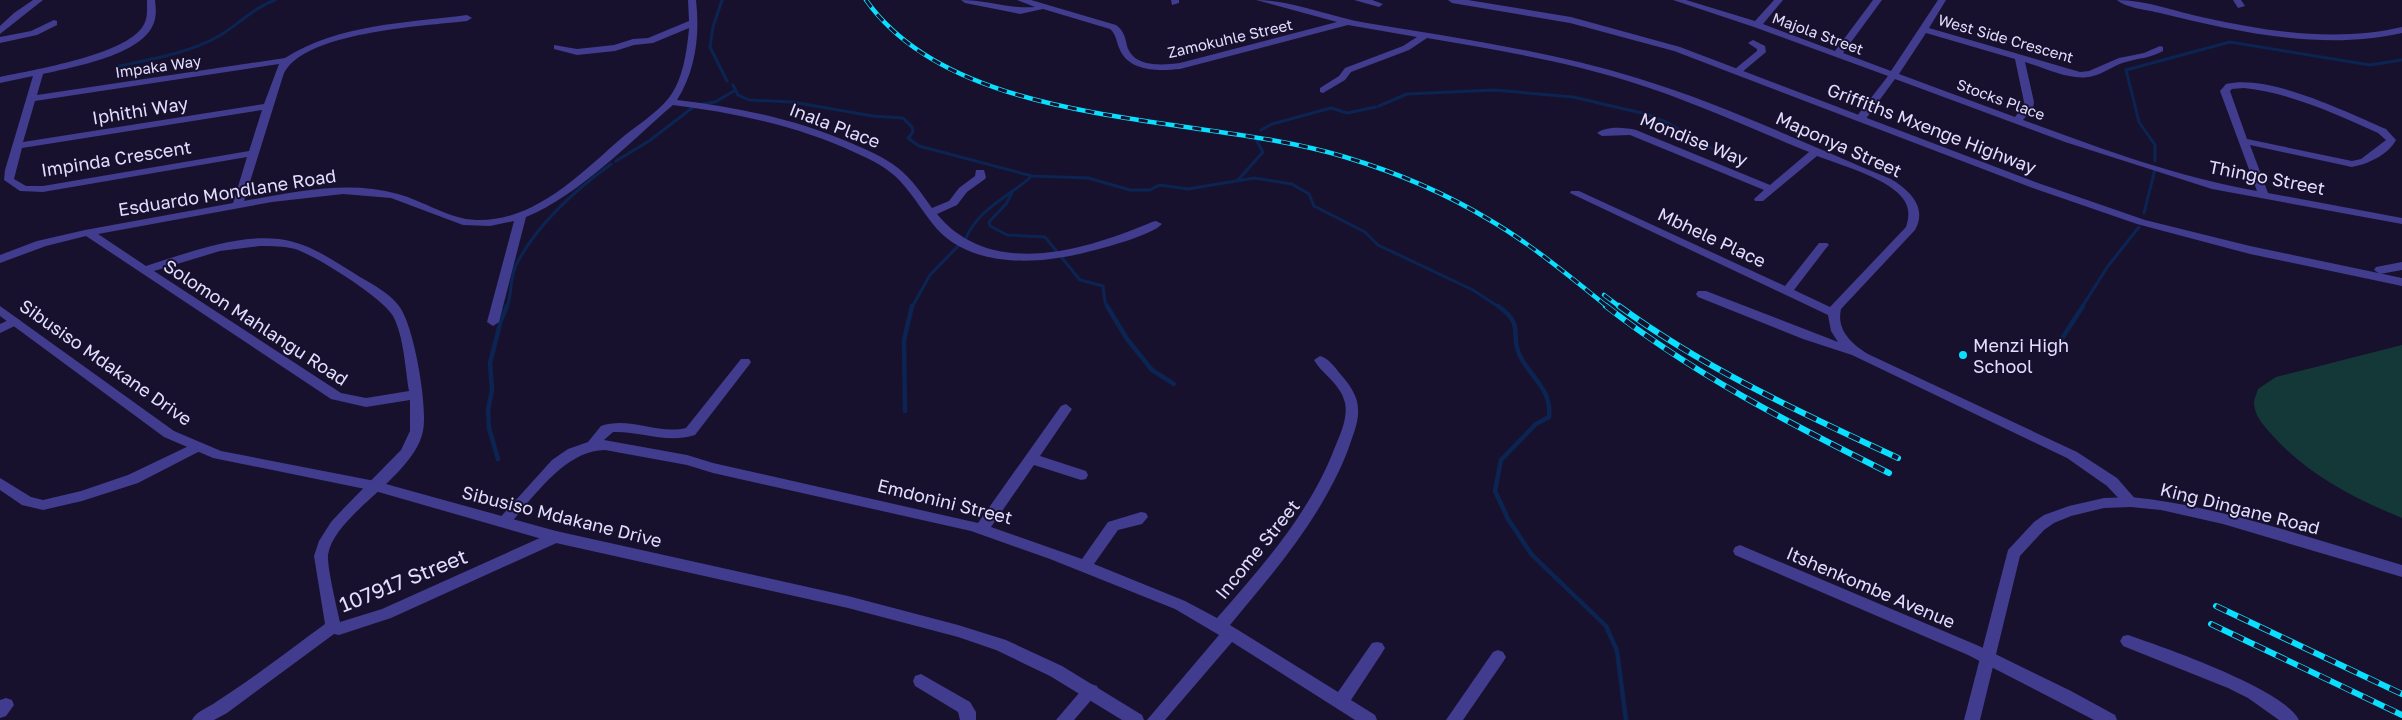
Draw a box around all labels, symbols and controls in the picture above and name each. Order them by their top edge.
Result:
street label: Majola Street [1770,8,1866,58]
street label: West Side Crescent [1936,10,2076,66]
street label: Zamokuhle Street [1166,15,1294,61]
street label: Impaka Way [114,51,203,81]
street label: Stocks Place [1954,75,2048,123]
street label: Griffiths Mxenge Highway [1824,78,2040,178]
street label: Iphithi Way [91,92,189,128]
street label: Inala Place [787,98,883,152]
street label: Maponya Street [1773,106,1905,182]
street label: Mondise Way [1637,107,1751,171]
street label: Impinda Crescent [39,135,193,181]
street label: Thingo Street [2207,155,2327,199]
street label: Esduardo Mondlane Road [116,164,338,220]
street label: Mbhele Place [1655,202,1769,272]
street label: Solomon Mahlangu Road [160,254,352,390]
street label: Sibusiso Mdakane Drive [16,294,196,430]
place label: Menzi High School [1973,334,2069,377]
marker: Menzi High School [1957,349,1969,361]
street label: Emdonini Street [875,474,1015,528]
street label: King Dingane Road [2158,478,2322,538]
street label: Sibusiso Mdakane Drive [460,481,664,551]
street label: Income Street [1210,495,1304,603]
street label: Itshenkombe Avenue [1783,542,1959,632]
street label: 107917 Street [335,543,471,617]

